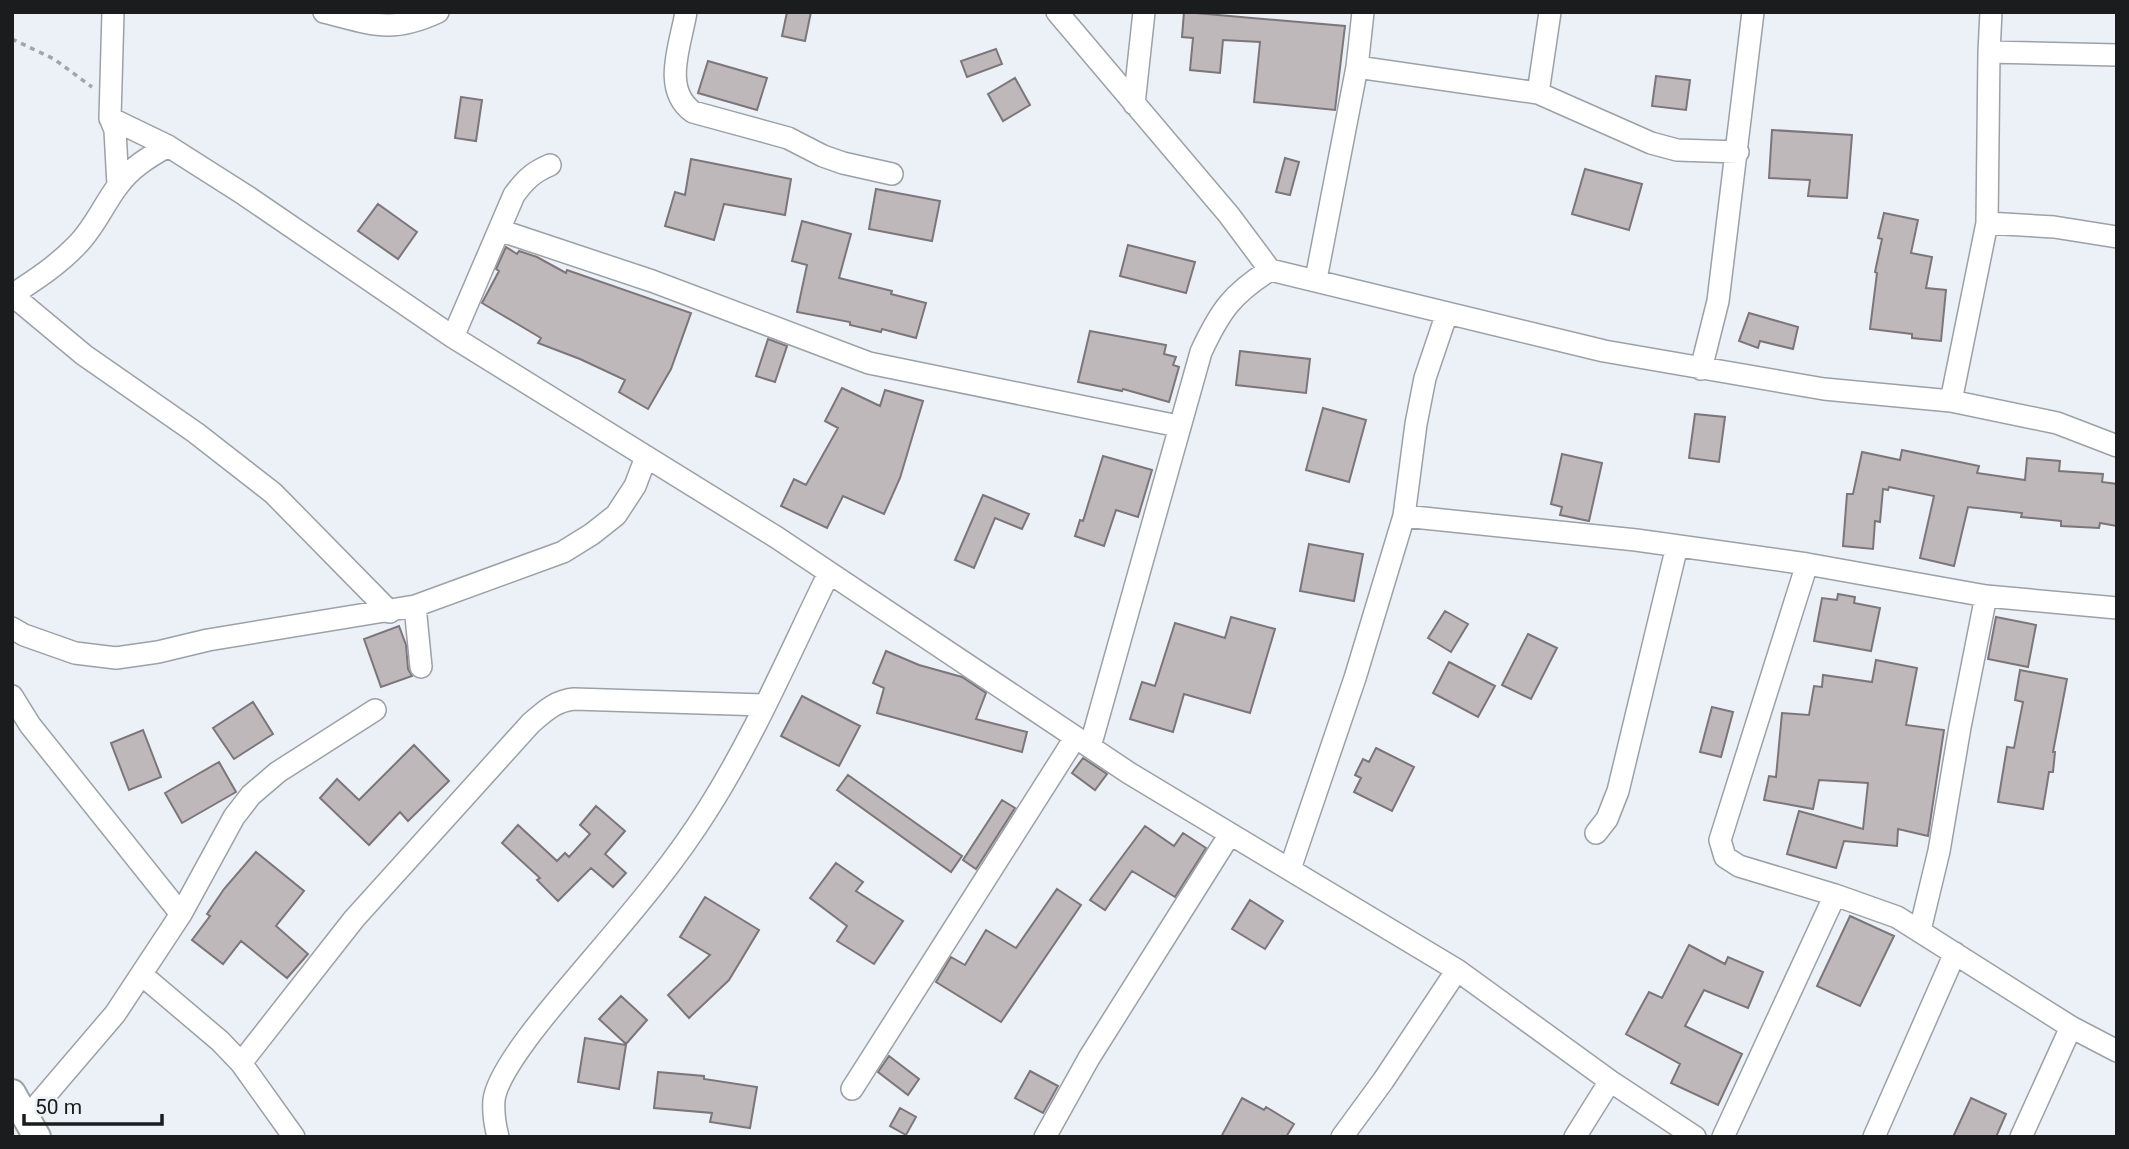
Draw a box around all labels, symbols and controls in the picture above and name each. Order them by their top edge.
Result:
scale bar [24,1082,163,1126]
text: 50 m [35,1095,82,1119]

